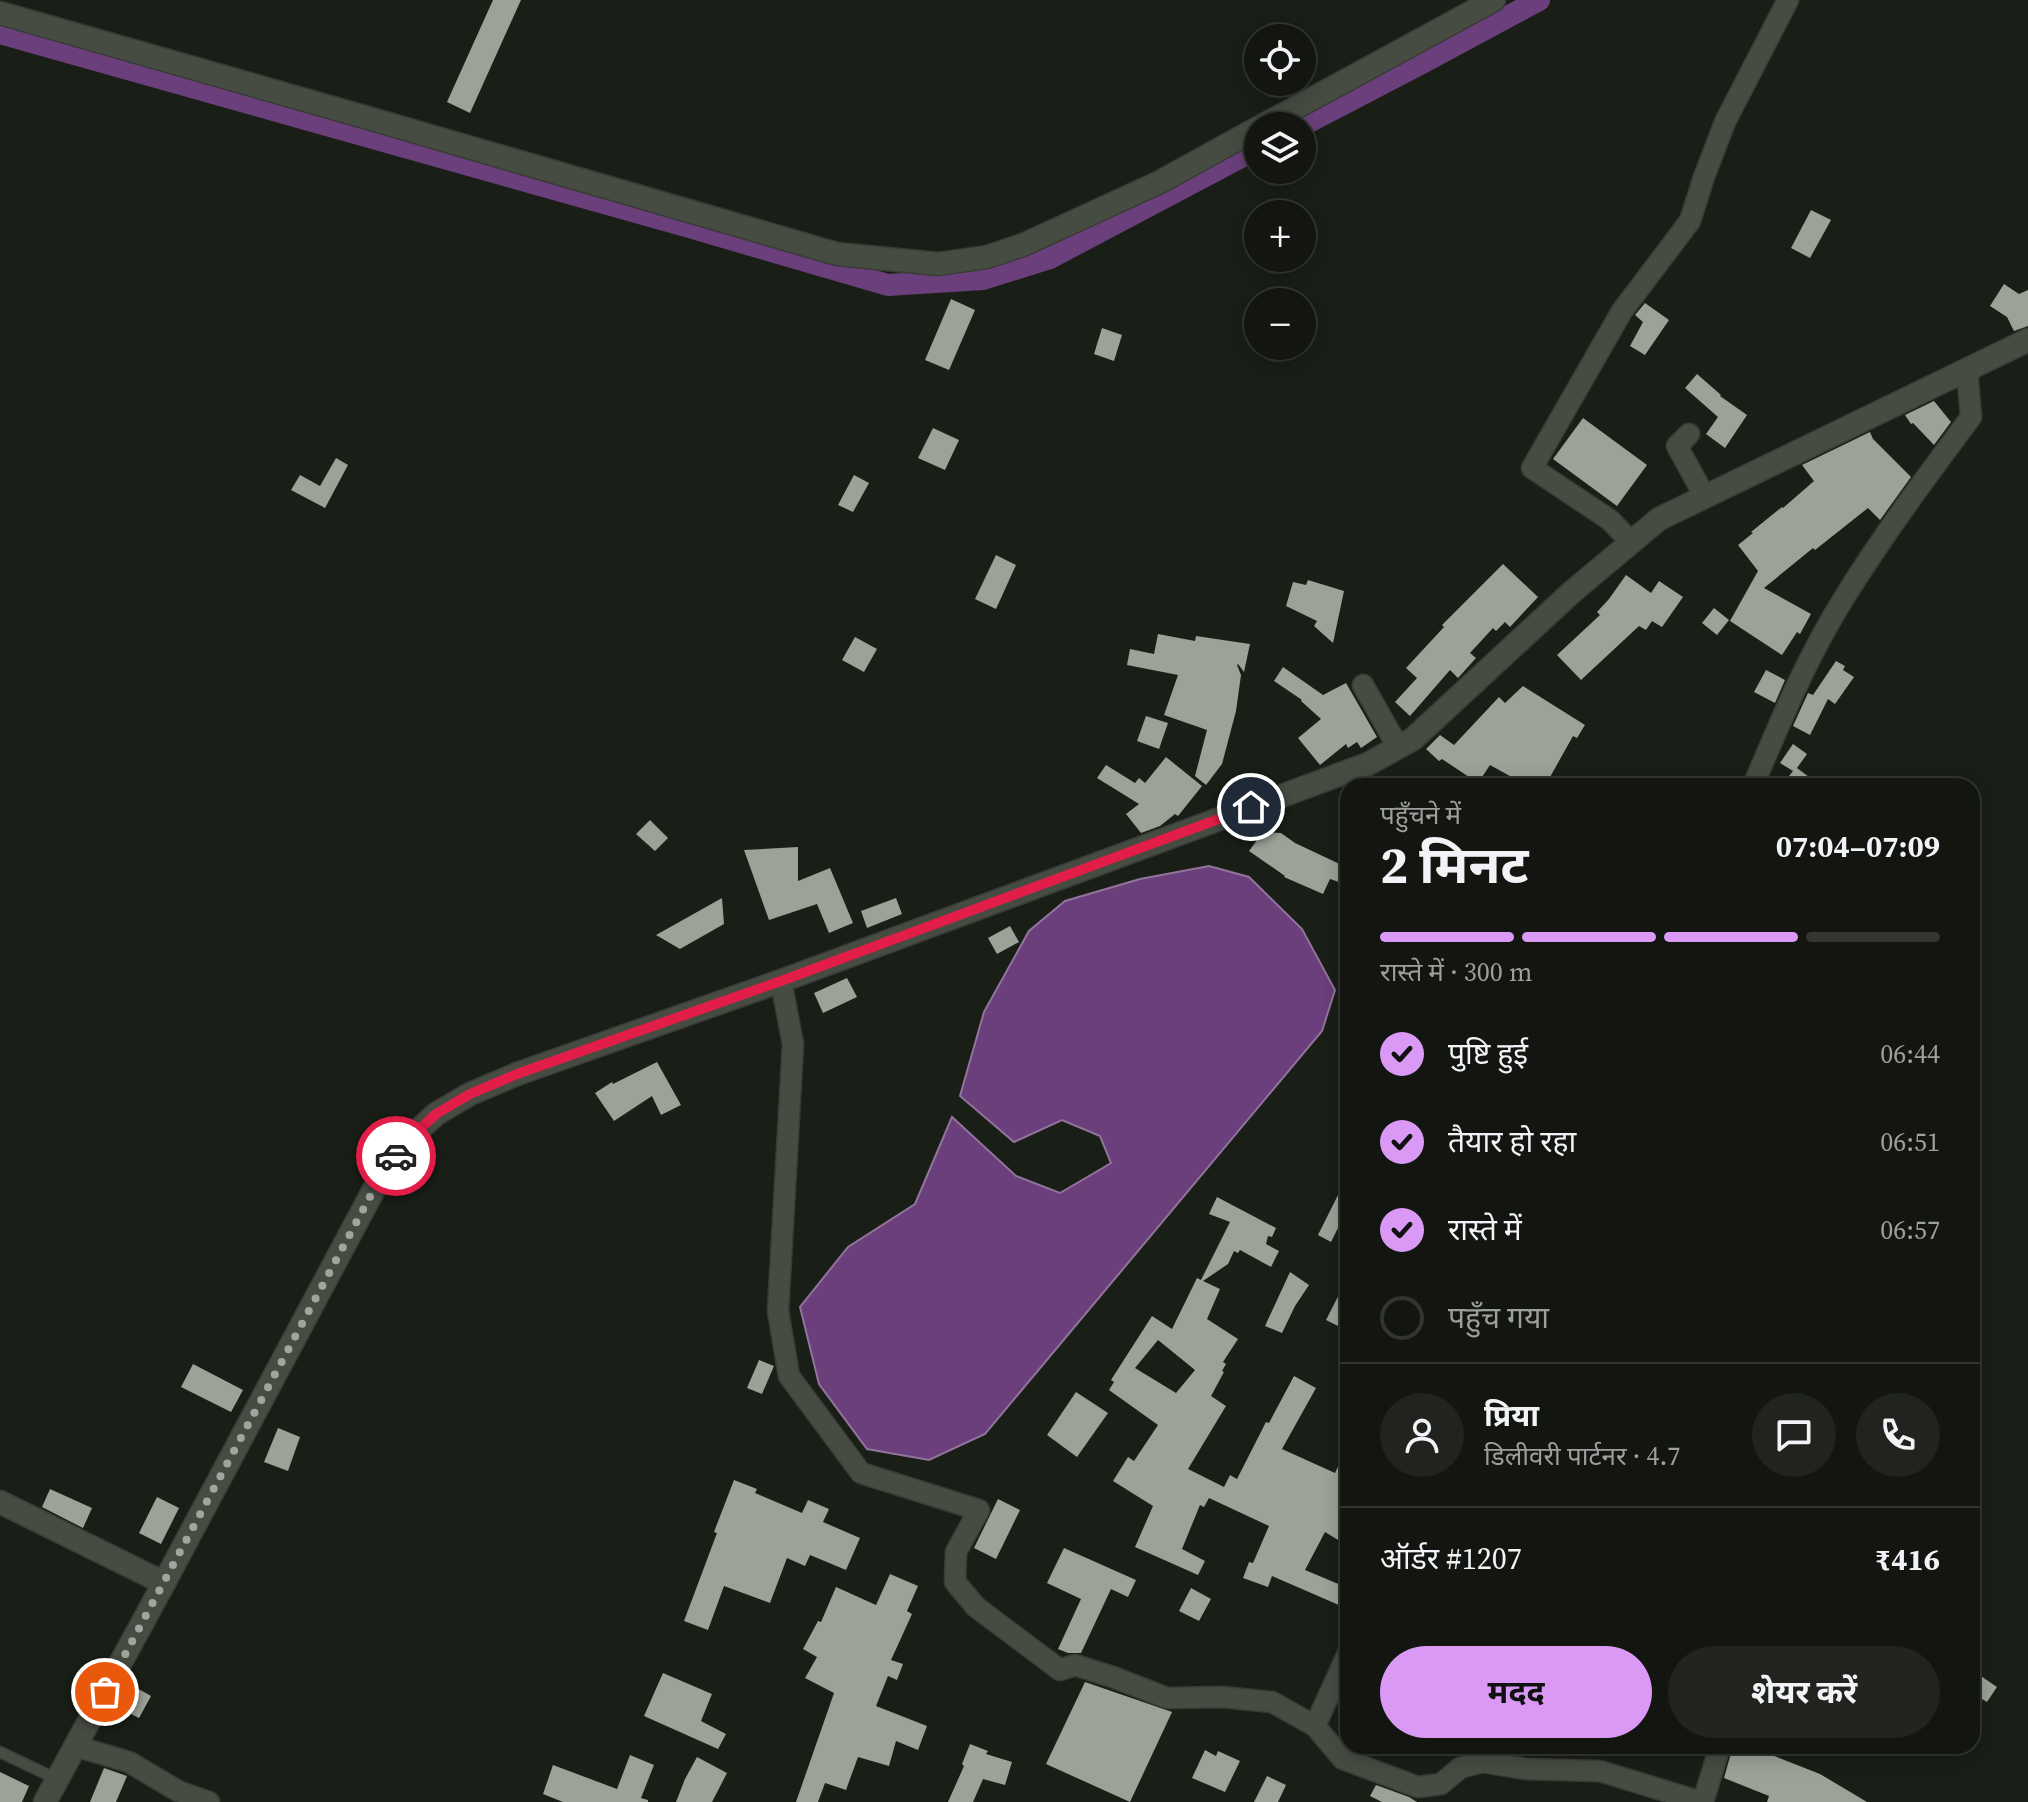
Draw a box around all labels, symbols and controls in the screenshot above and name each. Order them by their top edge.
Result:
map controls [1244,24,1316,360]
button: locate [1244,24,1316,96]
button: layers [1244,112,1316,184]
button: + [1244,200,1316,272]
button: − [1244,288,1316,360]
pin [1217,773,1285,841]
icon: home [1229,785,1273,829]
text: पहुँचने में [1380,797,1461,833]
text: 07:04–07:09 [1776,826,1940,867]
text: 2 मिनट [1380,829,1528,900]
text: रास्ते में · 300 m [1380,954,1532,990]
icon: check [1380,1032,1424,1076]
text: पुष्टि हुई [1448,1033,1528,1074]
text: 06:44 [1880,1036,1940,1072]
courier [356,1116,436,1196]
icon: check [1380,1120,1424,1164]
text: तैयार हो रहा [1448,1121,1576,1162]
text: 06:51 [1880,1124,1940,1160]
icon: car [374,1134,418,1178]
icon: check [1380,1208,1424,1252]
text: रास्ते में [1448,1209,1522,1250]
text: 06:57 [1880,1212,1940,1248]
text: पहुँच गया [1448,1297,1549,1338]
button: person [1380,1393,1464,1477]
button: chat [1752,1393,1836,1477]
button: phone [1856,1393,1940,1477]
text: प्रिया [1484,1395,1539,1436]
text: डिलीवरी पार्टनर · 4.7 [1484,1438,1680,1474]
text: ऑर्डर #1207 [1380,1538,1522,1579]
text: ₹416 [1875,1539,1940,1580]
button: मदद [1380,1646,1652,1738]
button: शेयर करें [1668,1646,1940,1738]
pin [71,1658,139,1726]
icon: bag [83,1670,127,1714]

